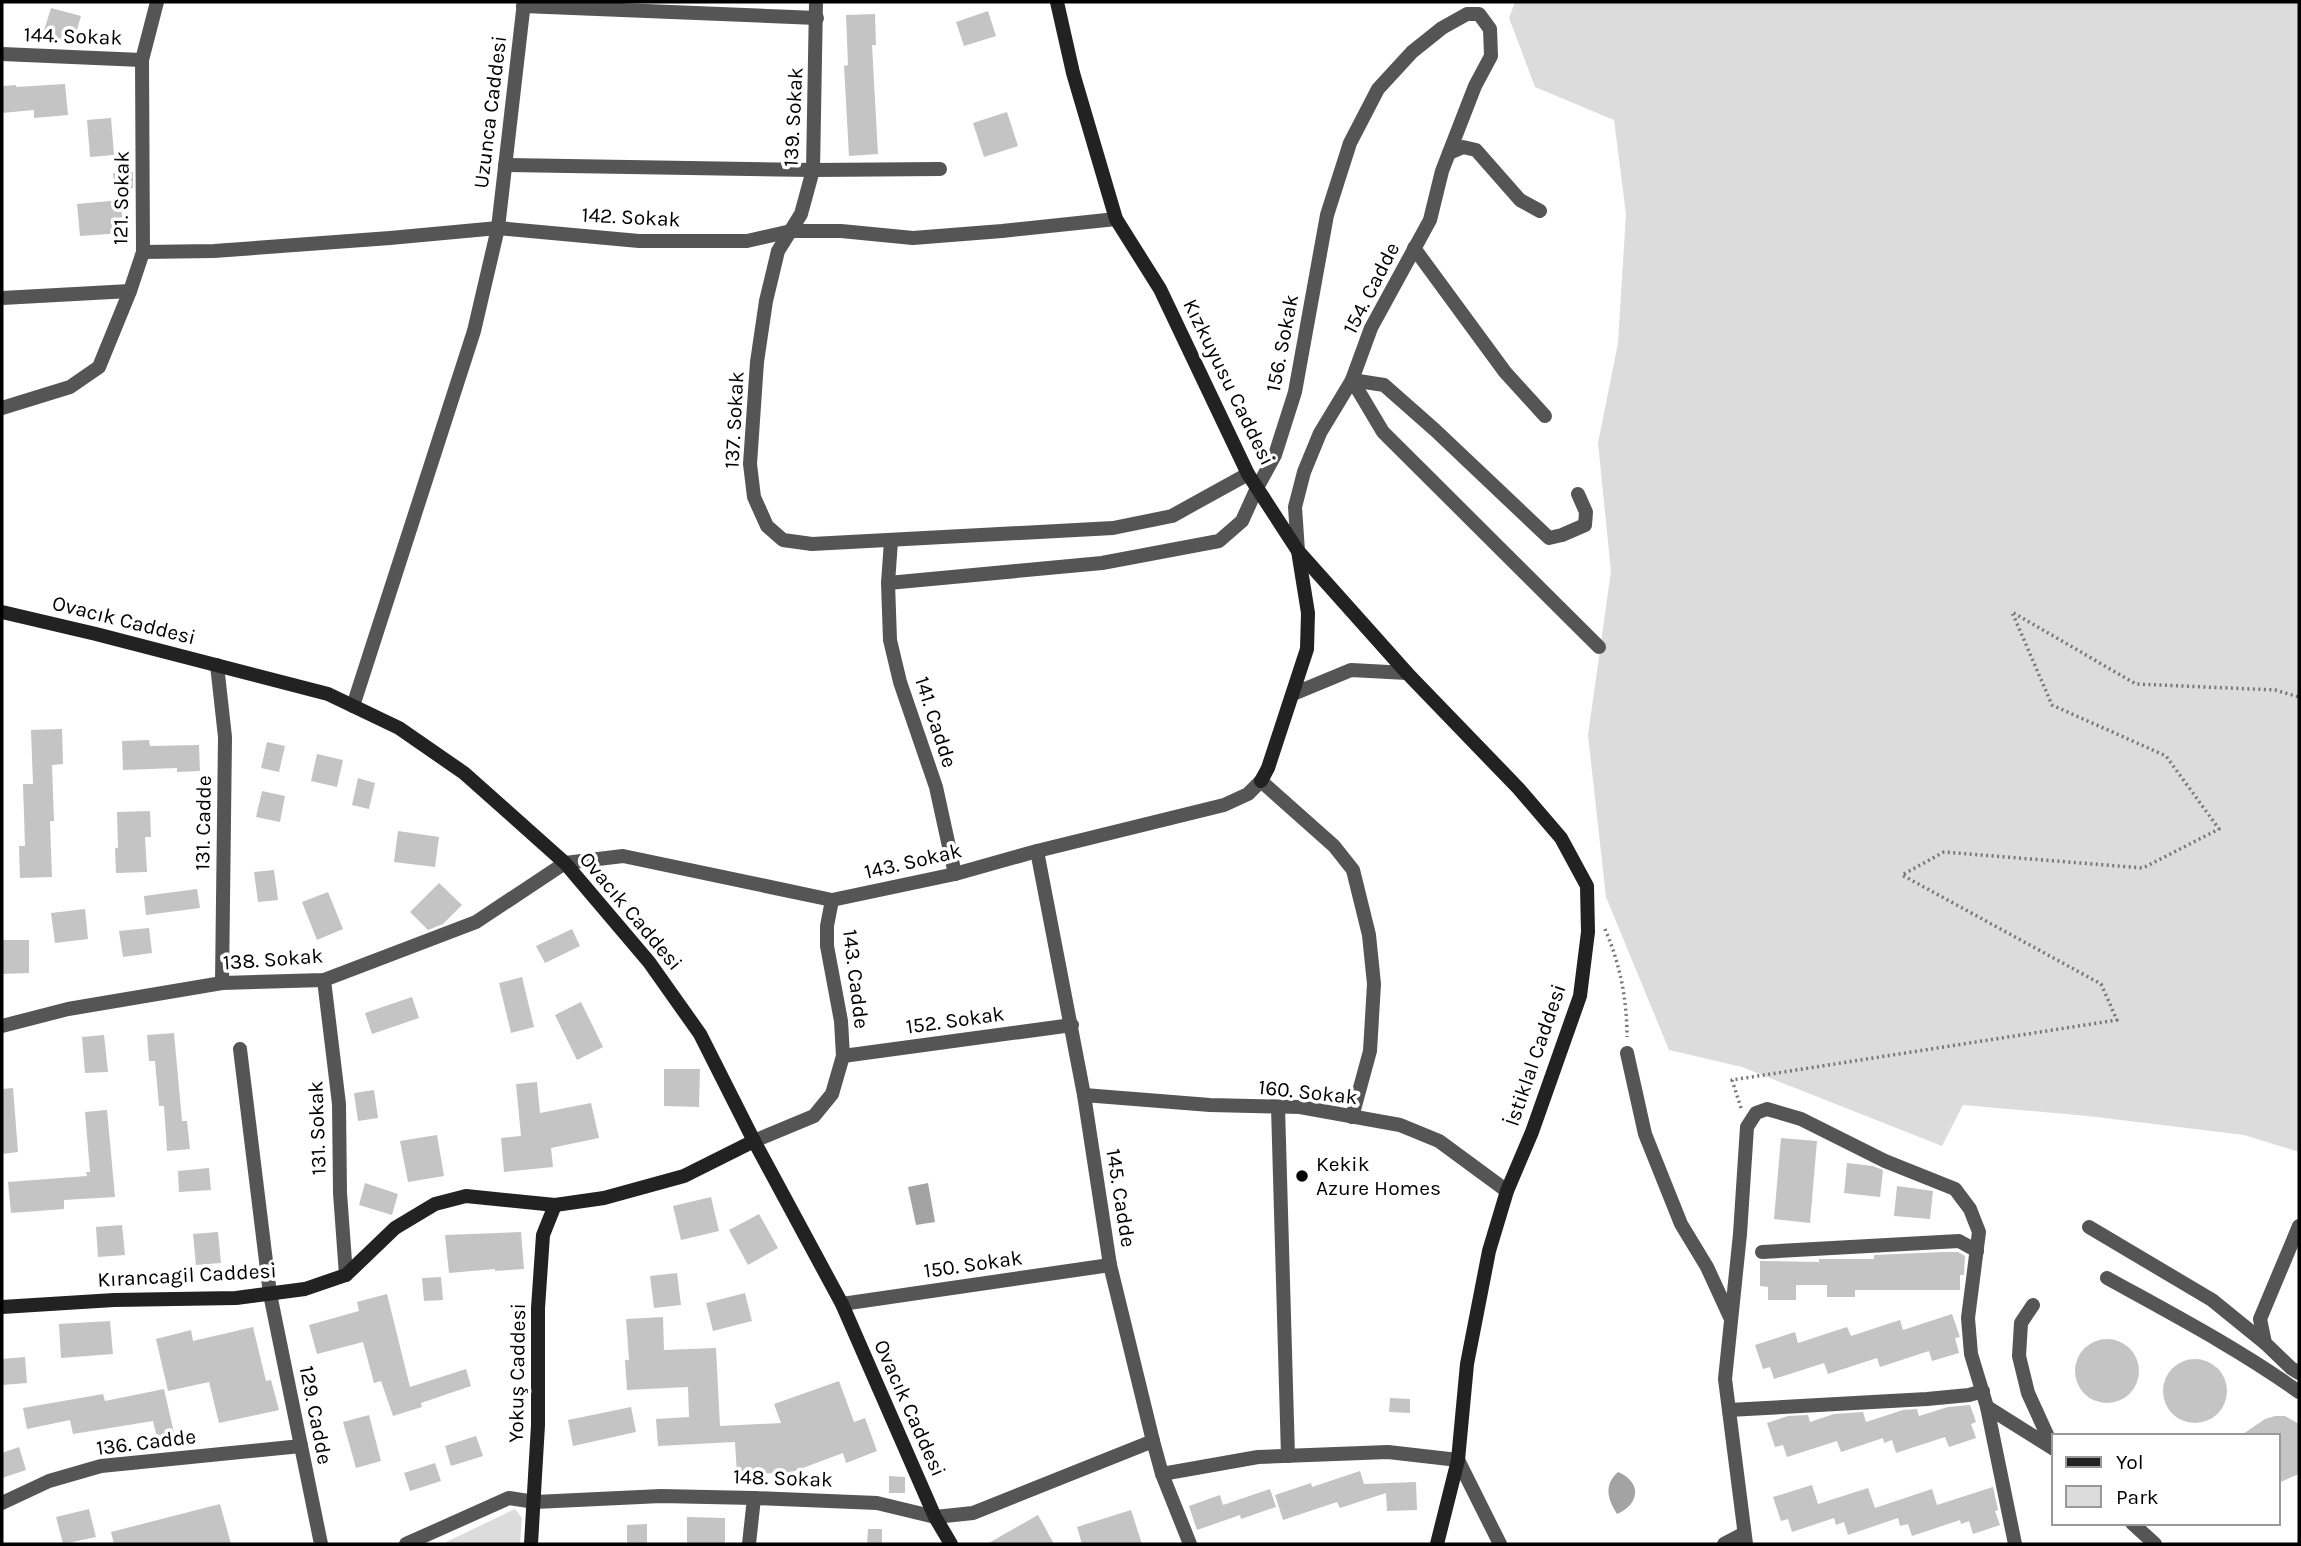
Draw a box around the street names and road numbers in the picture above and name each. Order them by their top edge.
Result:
street label: 144. Sokak [23,22,123,50]
street label: Uzunca Caddesi [469,34,511,190]
street label: 139. Sokak [778,66,808,167]
street label: 121. Sokak [108,151,134,245]
street label: 142. Sokak [581,202,681,232]
street label: 154. Cadde [1338,238,1404,338]
street label: 156. Sokak [1261,292,1303,394]
street label: Kızkuyusu Caddesi [1178,295,1280,469]
street label: 137. Sokak [719,371,749,469]
street label: Ovacık Caddesi [50,591,198,649]
street label: 141. Cadde [910,673,962,771]
street label: 131. Cadde [190,775,216,871]
street label: 143. Sokak [862,838,964,884]
street label: Ovacık Caddesi [575,847,687,975]
street label: 143. Cadde [838,928,874,1030]
street label: 138. Sokak [222,944,324,974]
street label: İstiklal Caddesi [1499,981,1571,1129]
street label: 152. Sokak [904,1001,1006,1039]
street label: 160. Sokak [1257,1075,1359,1109]
street label: 131. Sokak [303,1080,331,1176]
street label: 145. Cadde [1101,1147,1141,1249]
street label: 150. Sokak [922,1245,1024,1283]
street label: Kırancagil Caddesi [97,1258,277,1292]
street label: Yokuş Caddesi [504,1303,530,1443]
street label: Ovacık Caddesi [869,1336,951,1480]
street label: 129. Cadde [295,1364,337,1466]
street label: 136. Cadde [95,1424,197,1460]
street label: 148. Sokak [733,1464,833,1492]

